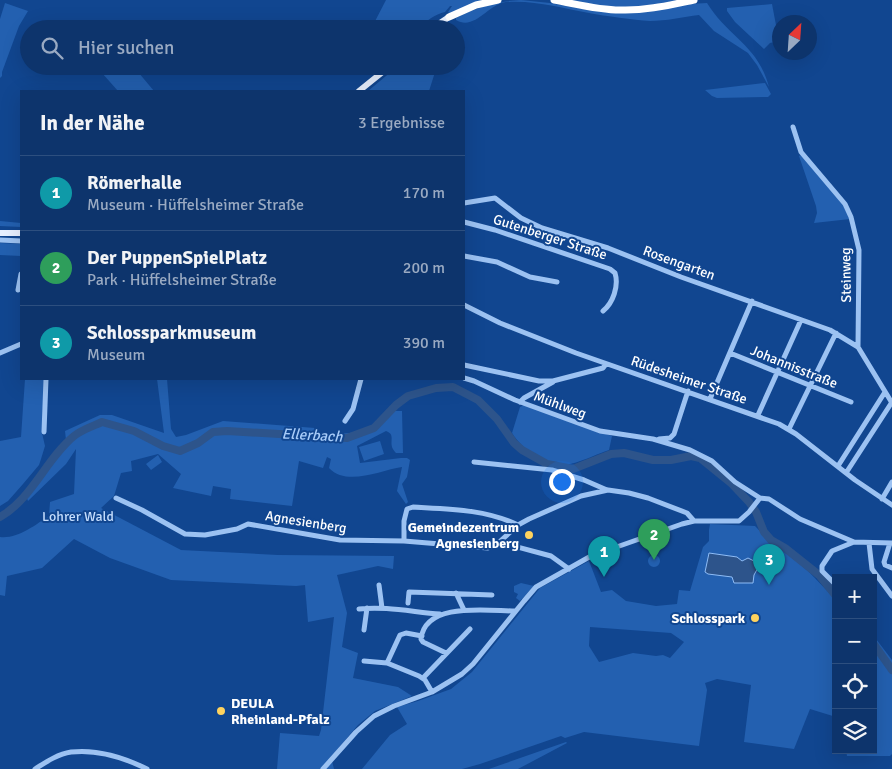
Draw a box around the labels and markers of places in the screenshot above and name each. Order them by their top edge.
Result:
place label: Gemeindezentrum Agnesienberg [408,519,519,552]
pin: 2 [638,519,670,560]
marker: Gemeindezentrum Agnesienberg [523,529,535,541]
pin: 1 [588,536,620,577]
pin: 3 [753,544,785,585]
place label: Schlosspark [671,610,746,627]
marker: Schlosspark [749,612,761,624]
place label: DEULA Rheinland-Pfalz [231,695,330,728]
marker: DEULA Rheinland-Pfalz [215,705,227,717]

